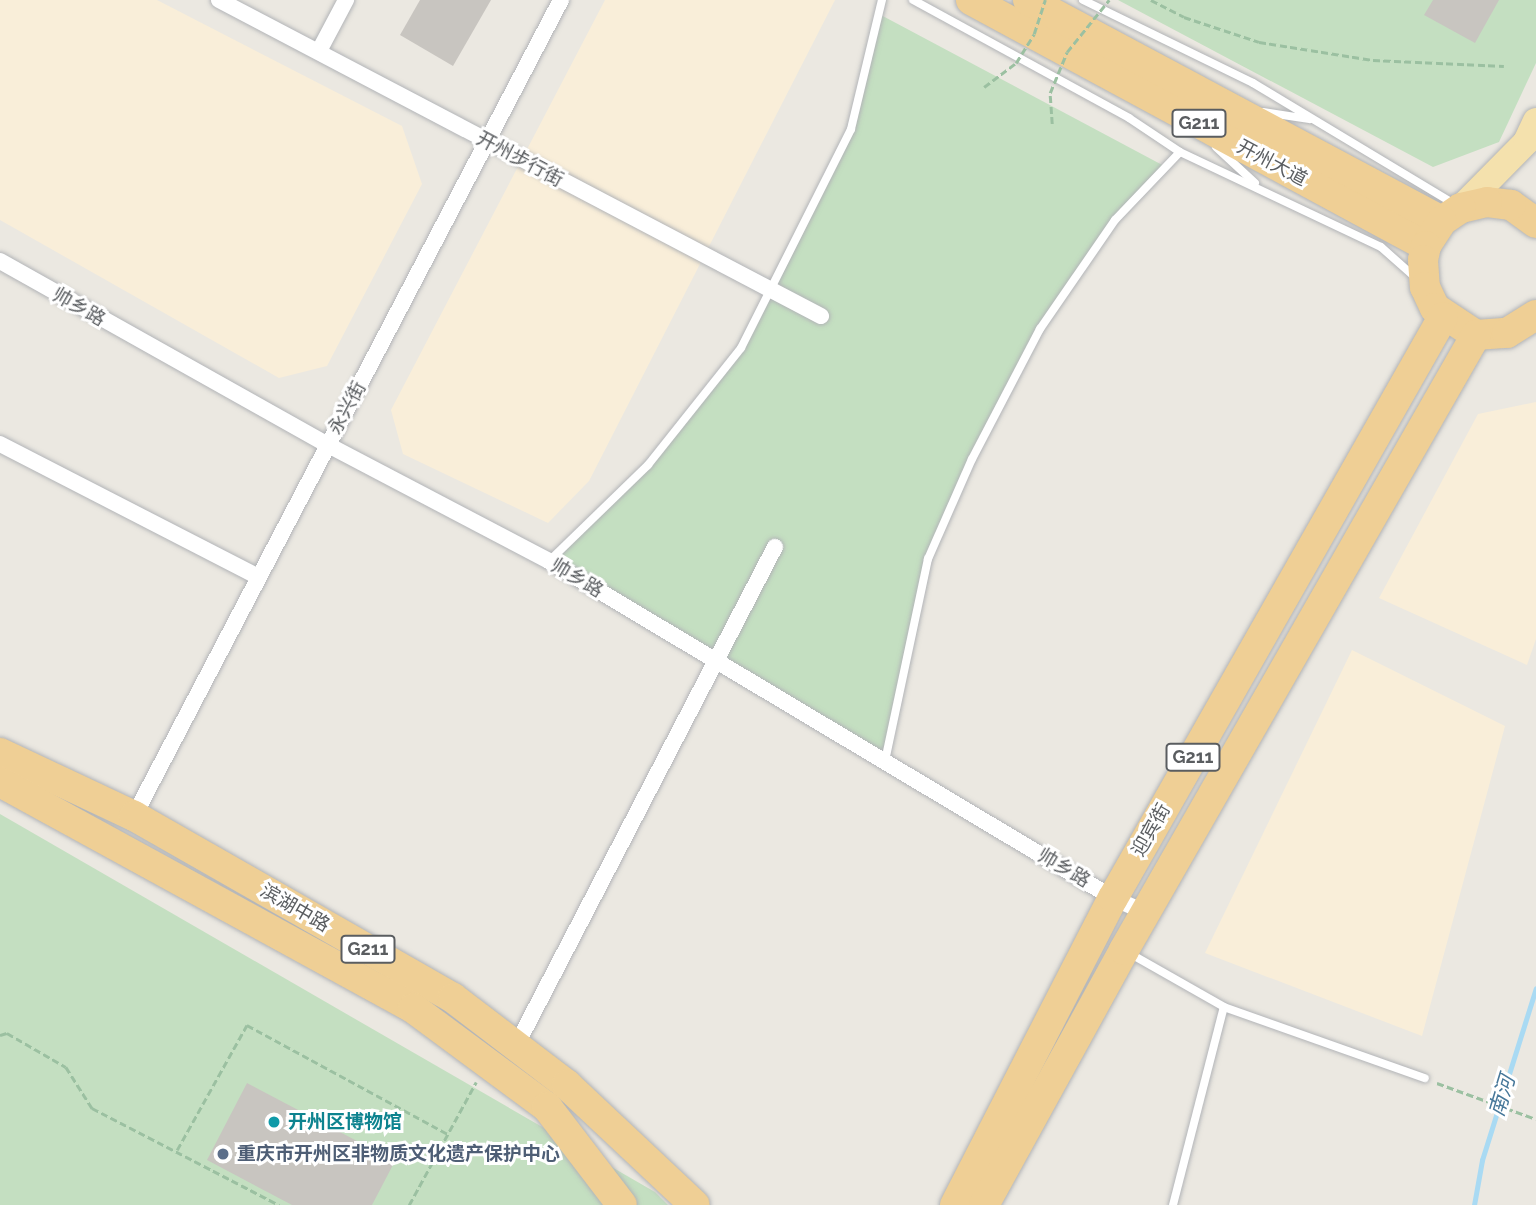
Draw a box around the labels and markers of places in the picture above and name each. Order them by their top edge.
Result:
place label: 开州区博物馆 [288,1111,402,1133]
marker: 开州区博物馆 [266,1114,282,1130]
place label: 重庆市开州区非物质文化遗产保护中心 [237,1143,560,1165]
marker: 重庆市开州区非物质文化遗产保护中心 [215,1146,231,1162]

